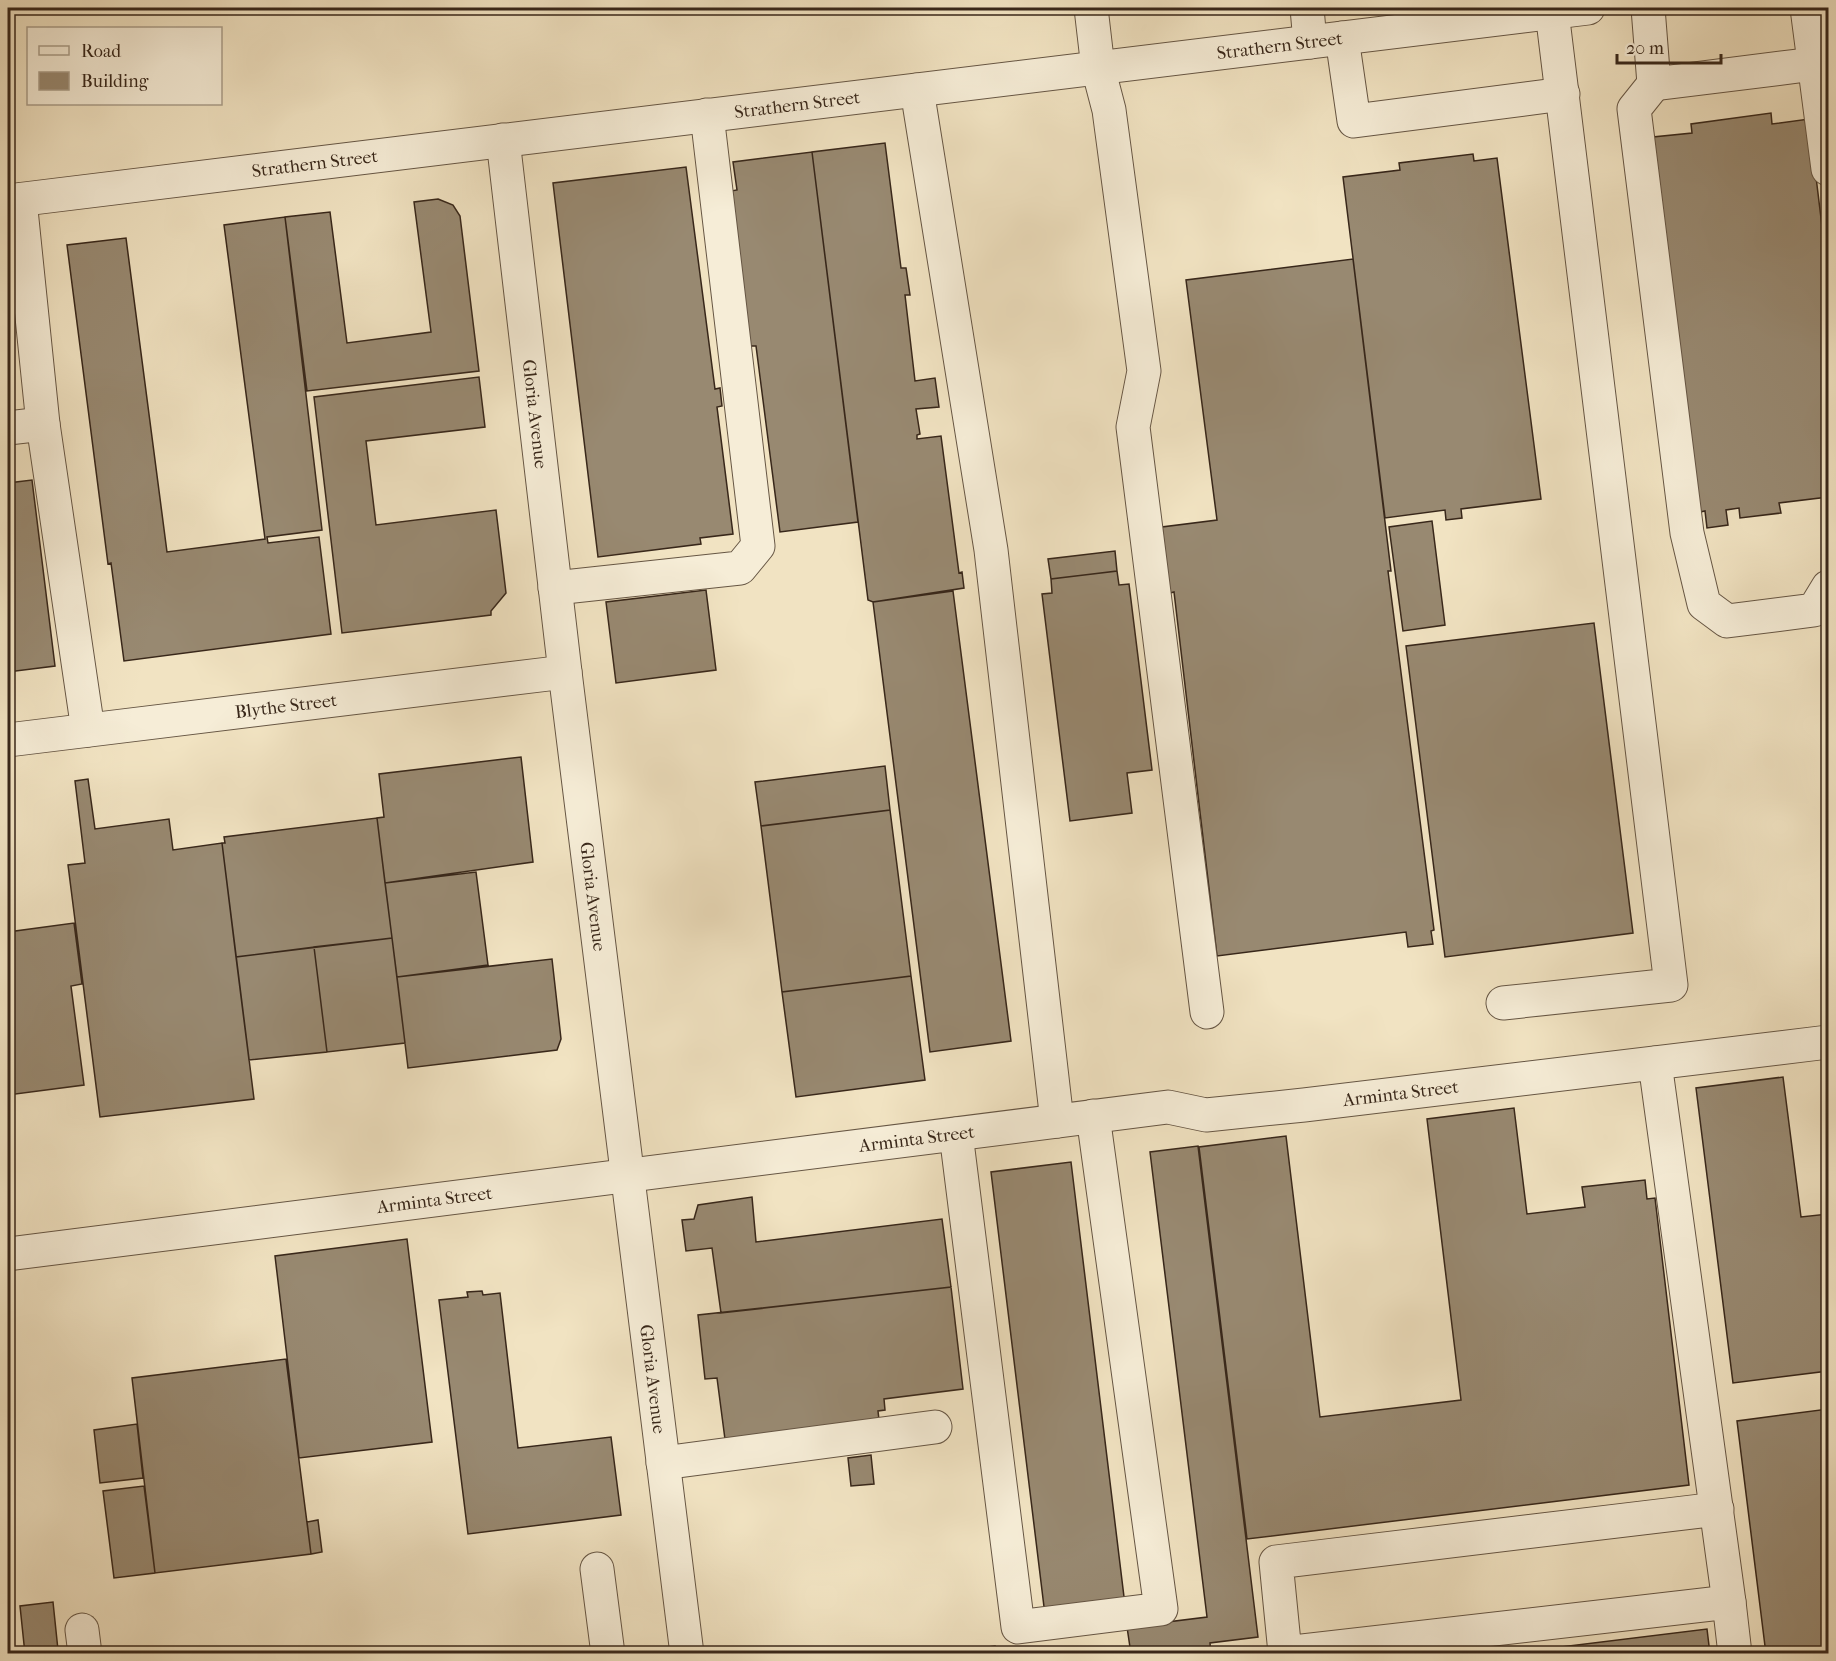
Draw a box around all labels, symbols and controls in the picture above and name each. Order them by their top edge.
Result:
legend [27,27,222,105]
scale bar [1617,27,1720,65]
street label: Strathern Street [1215,28,1344,64]
text: 20 m [1626,38,1664,59]
text: Road [81,41,121,62]
text: Building [81,71,149,92]
street label: Strathern Street [733,87,862,123]
street label: Strathern Street [251,146,379,182]
street label: Gloria Avenue [518,358,551,470]
street label: Blythe Street [234,690,339,723]
street label: Gloria Avenue [575,841,610,953]
street label: Arminta Street [1341,1076,1460,1111]
street label: Arminta Street [857,1122,976,1157]
street label: Arminta Street [375,1183,494,1218]
street label: Gloria Avenue [635,1323,670,1435]

